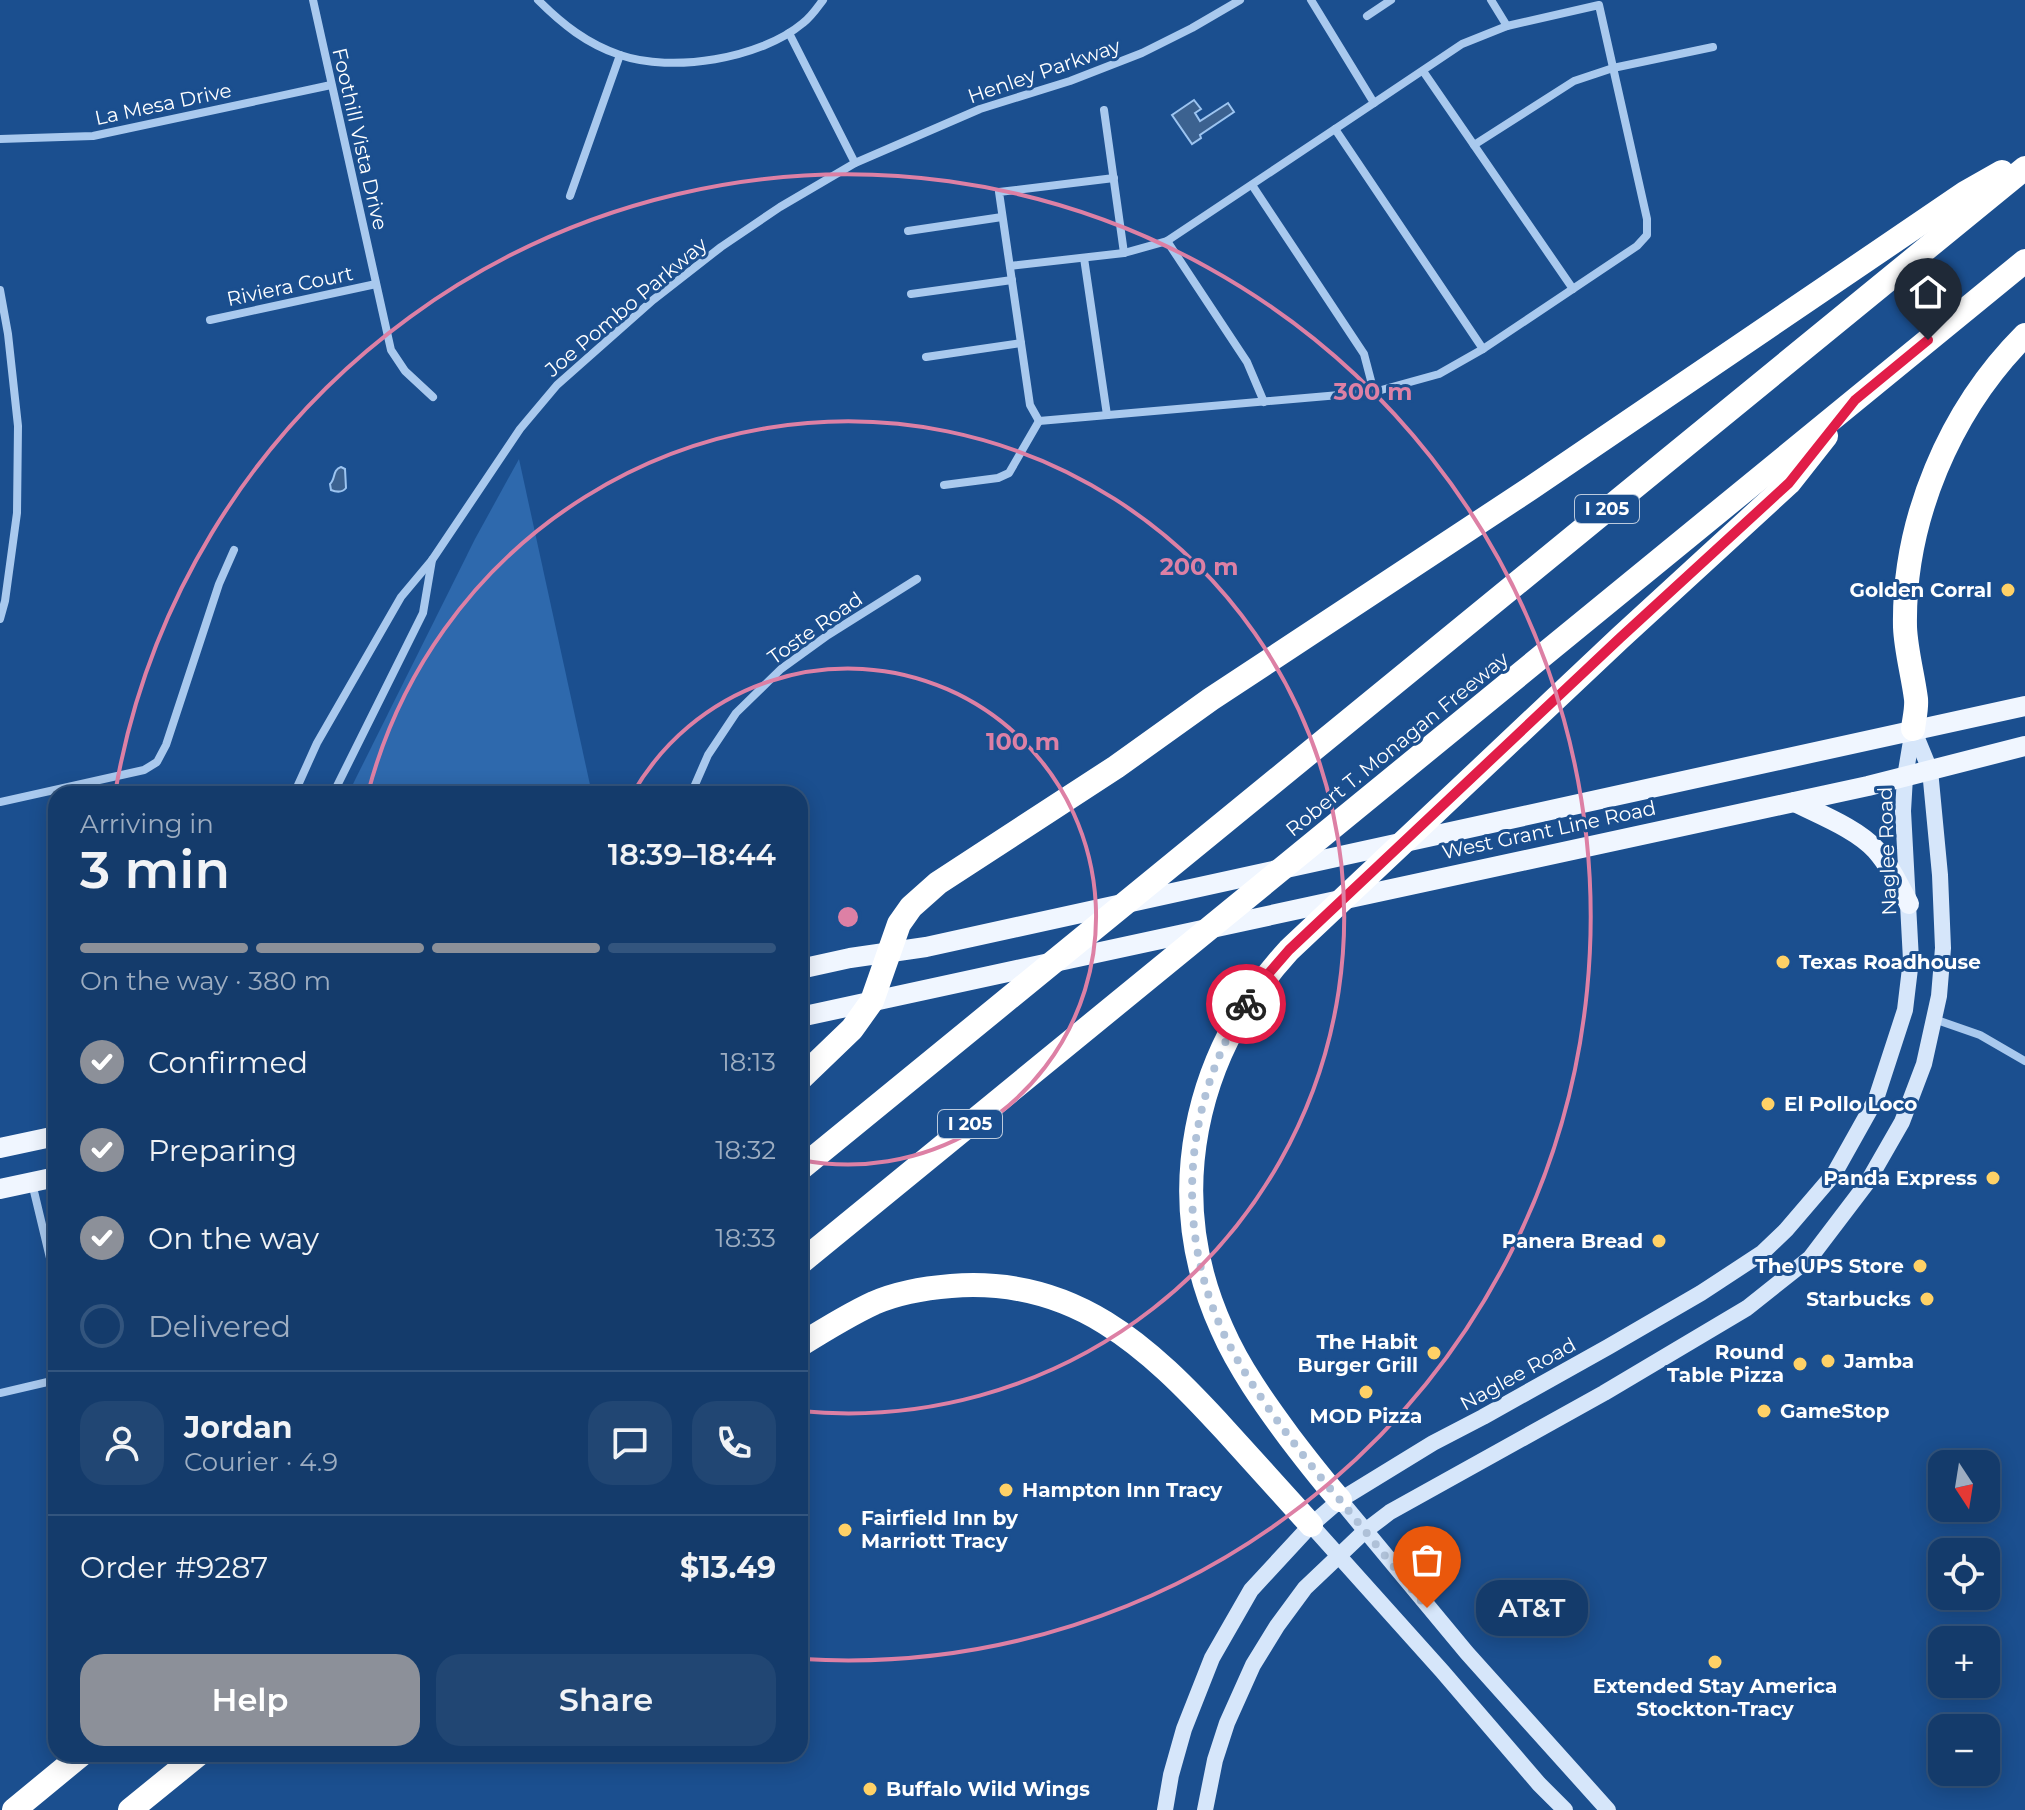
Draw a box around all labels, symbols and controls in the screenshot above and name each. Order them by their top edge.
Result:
street label: Henley Parkway [965,34,1124,108]
street label: Foothill Vista Drive [327,46,393,232]
street label: La Mesa Drive [92,78,234,130]
street label: Joe Pombo Parkway [540,232,712,382]
pin [1894,258,1962,340]
street label: Riviera Court [225,261,355,311]
icon: home [1906,270,1950,314]
text: 300 m [1333,377,1412,406]
road number: I 205 [1575,495,1639,523]
text: 200 m [1160,552,1238,581]
place label: Golden Corral [1850,578,1992,602]
marker: Golden Corral [1999,581,2017,599]
street label: Toste Road [763,587,867,669]
street label: Robert T. Monagan Freeway [1281,647,1513,841]
text: 100 m [986,727,1060,756]
street label: Naglee Road [1873,786,1901,916]
street label: West Grant Line Road [1440,796,1658,864]
text: Arriving in [80,808,214,840]
text: 18:39–18:44 [608,836,776,873]
text: 3 min [80,838,230,901]
centre of rings [834,903,862,931]
place label: Texas Roadhouse [1799,950,1981,974]
marker: Texas Roadhouse [1774,953,1792,971]
courier [1206,964,1286,1044]
text: On the way · 380 m [80,965,331,997]
icon: bike [1224,982,1268,1026]
icon: check [80,1040,124,1084]
text: Confirmed [148,1044,308,1081]
text: 18:13 [720,1046,776,1078]
place label: El Pollo Loco [1784,1092,1917,1116]
marker: El Pollo Loco [1759,1095,1777,1113]
road number: I 205 [938,1110,1002,1138]
icon: check [80,1128,124,1172]
text: Preparing [148,1132,297,1169]
text: 18:32 [715,1134,776,1166]
place label: Panda Express [1823,1166,1977,1190]
marker: Panda Express [1984,1169,2002,1187]
icon: check [80,1216,124,1260]
text: On the way [148,1220,319,1257]
text: 18:33 [715,1222,776,1254]
place label: Panera Bread [1502,1229,1643,1253]
marker: Panera Bread [1650,1232,1668,1250]
place label: The UPS Store [1755,1254,1904,1278]
marker: The UPS Store [1911,1257,1929,1275]
place label: Starbucks [1806,1287,1911,1311]
marker: Starbucks [1918,1290,1936,1308]
text: Delivered [148,1308,291,1345]
place label: The Habit Burger Grill [1298,1330,1418,1377]
street label: Naglee Road [1456,1332,1580,1416]
place label: Round Table Pizza [1667,1340,1784,1387]
marker: The Habit Burger Grill [1425,1344,1443,1362]
place label: Jamba [1843,1349,1914,1373]
marker: Jamba [1819,1352,1837,1370]
marker: Round Table Pizza [1791,1355,1809,1373]
marker: MOD Pizza [1357,1383,1375,1401]
place label: GameStop [1780,1399,1890,1423]
button: person [80,1401,164,1485]
button: chat [588,1401,672,1485]
button: phone [692,1401,776,1485]
marker: GameStop [1755,1402,1773,1420]
place label: MOD Pizza [1310,1404,1422,1428]
text: Jordan [184,1409,293,1446]
text: Courier · 4.9 [184,1446,338,1478]
north arrow [1928,1450,2000,1522]
map controls [1928,1450,2000,1786]
place label: Hampton Inn Tracy [1022,1478,1223,1502]
marker: Hampton Inn Tracy [997,1481,1015,1499]
place label: Fairfield Inn by Marriott Tracy [861,1506,1019,1553]
marker: Fairfield Inn by Marriott Tracy [836,1521,854,1539]
pin [1393,1526,1461,1608]
icon: bag [1405,1538,1449,1582]
button: locate [1928,1538,2000,1610]
text: Order #9287 [80,1549,268,1586]
text: $13.49 [680,1549,776,1586]
callout: AT&T [1475,1580,1587,1636]
text: AT&T [1499,1592,1565,1624]
button: + [1928,1626,2000,1698]
marker: Extended Stay America Stockton-Tracy [1706,1653,1724,1671]
button: Help [80,1654,420,1746]
button: Share [436,1654,776,1746]
place label: Extended Stay America Stockton-Tracy [1593,1674,1837,1721]
button: − [1928,1714,2000,1786]
place label: Buffalo Wild Wings [886,1777,1090,1801]
marker: Buffalo Wild Wings [861,1780,879,1798]

